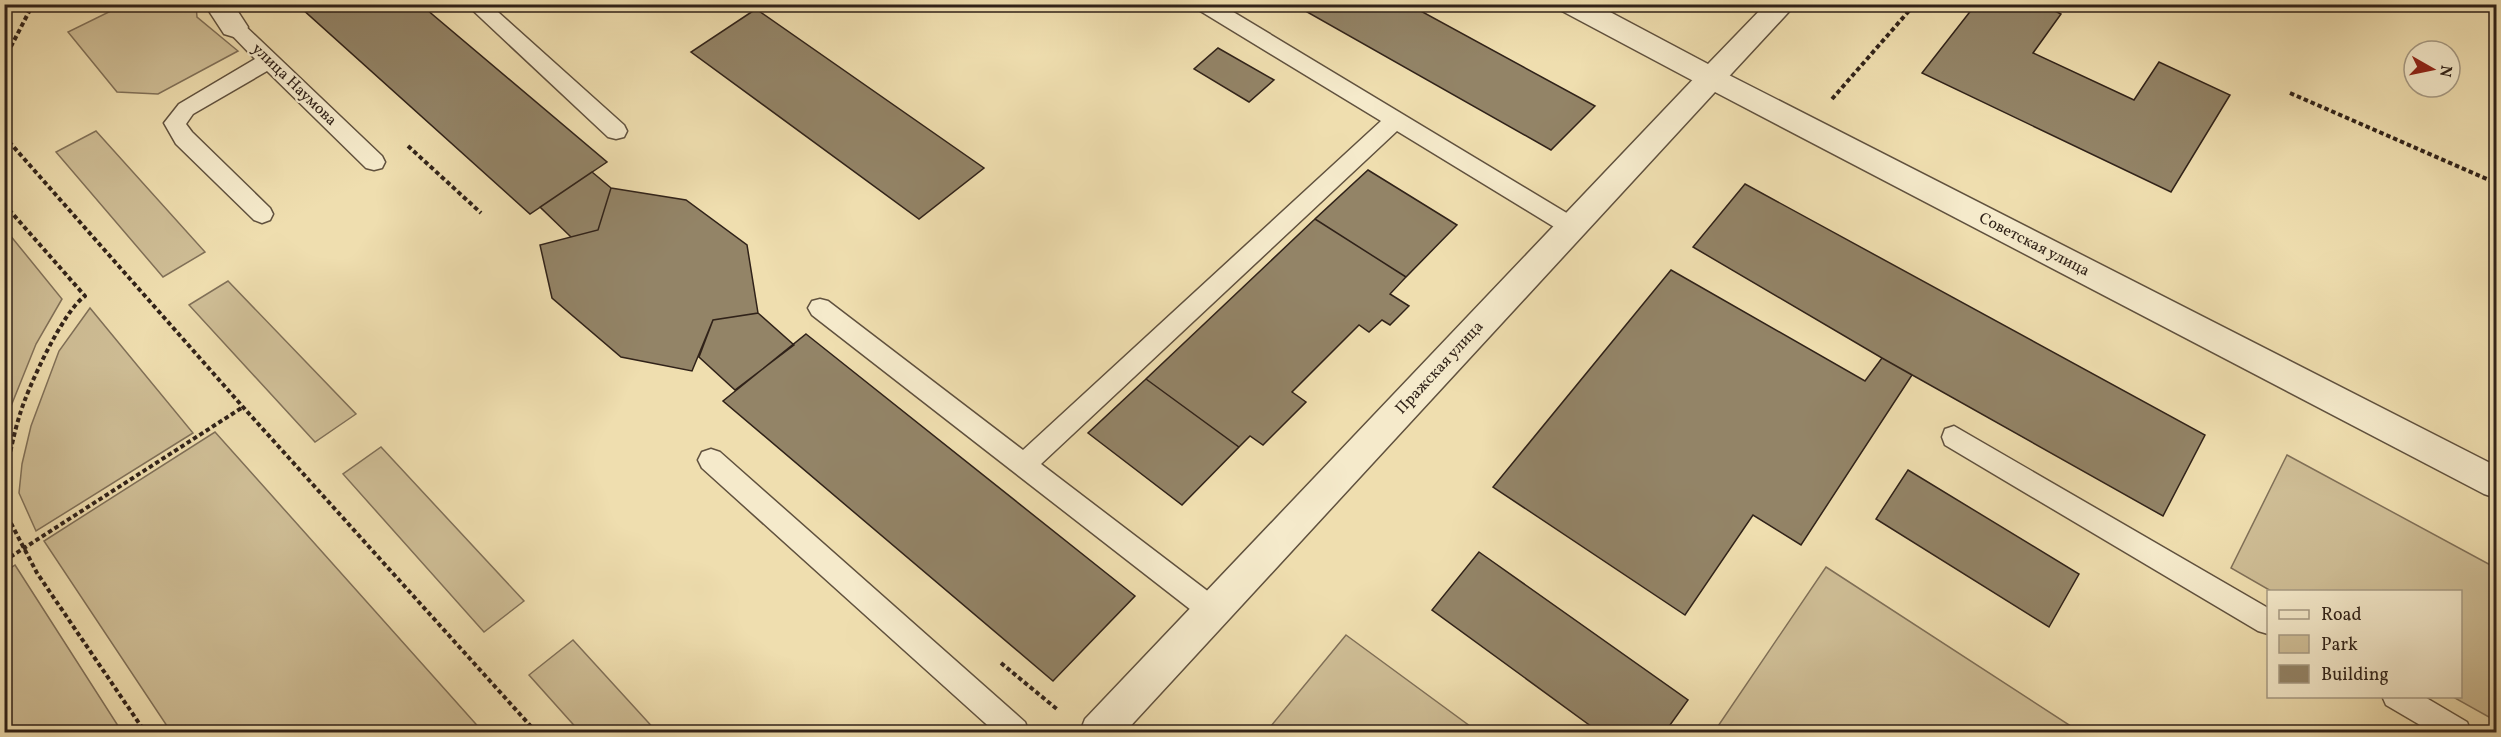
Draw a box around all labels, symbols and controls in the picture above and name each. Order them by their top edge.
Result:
street label: улица Наумова [246,39,342,131]
north arrow [2402,39,2462,99]
text: N [2433,64,2457,79]
street label: Советская улица [1975,208,2093,282]
street label: Пражская улица [1391,316,1489,420]
legend [2267,590,2462,698]
text: Road [2321,603,2362,628]
text: Park [2321,633,2358,658]
text: Building [2321,663,2389,688]

